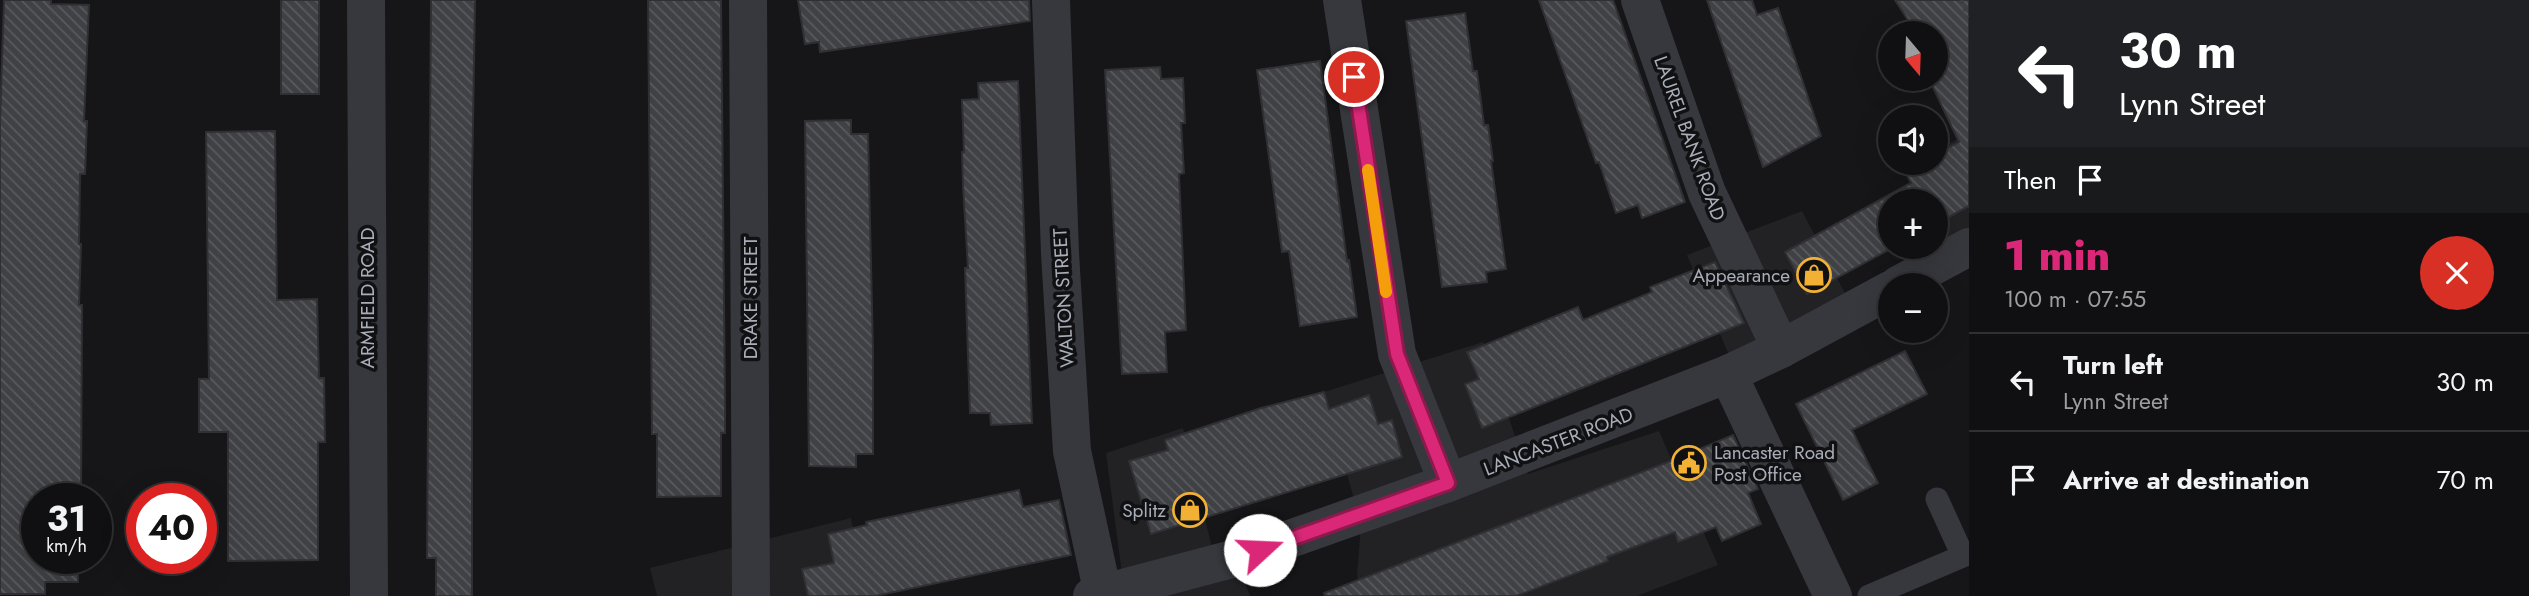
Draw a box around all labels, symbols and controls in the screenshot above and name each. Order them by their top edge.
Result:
text: 30 m [2119,16,2237,86]
north arrow [1878,21,1948,91]
map controls [1878,21,1948,343]
icon: left [2004,28,2095,119]
pin [1324,47,1384,107]
street label: LAUREL BANK ROAD [1647,52,1732,224]
icon: arrive [1335,58,1373,96]
text: Lynn Street [2119,81,2265,127]
button: sound [1878,105,1948,175]
text: Then [2004,161,2057,199]
icon: arrive [2071,161,2109,199]
button: + [1878,189,1948,259]
text: 1 min [2004,225,2110,286]
street label: ARMFIELD ROAD [354,227,381,368]
street label: WALTON STREET [1046,227,1081,368]
button: close [2420,236,2494,310]
street label: DRAKE STREET [737,237,764,359]
shop icon: Appearance [1795,256,1833,294]
place label: Appearance [1692,262,1790,289]
button: − [1878,273,1948,343]
text: 100 m · 07:55 [2004,282,2146,316]
text: Turn left [2063,346,2163,384]
icon: left [2004,363,2042,401]
text: 30 m [2436,363,2494,401]
text: Lynn Street [2063,384,2168,418]
street label: LANCASTER ROAD [1479,400,1637,482]
place label: Lancaster Road Post Office [1714,439,1835,488]
public building icon: Lancaster Road Post Office [1670,444,1708,482]
icon: arrive [2004,461,2042,499]
text: Arrive at destination [2063,461,2310,499]
text: 70 m [2437,461,2494,499]
speed limit sign: 40 [126,483,217,574]
shop icon: Splitz [1171,491,1209,529]
text: 31 [47,494,86,544]
place label: Splitz [1122,497,1166,524]
position arrow [1223,513,1297,587]
text: km/h [46,533,87,559]

